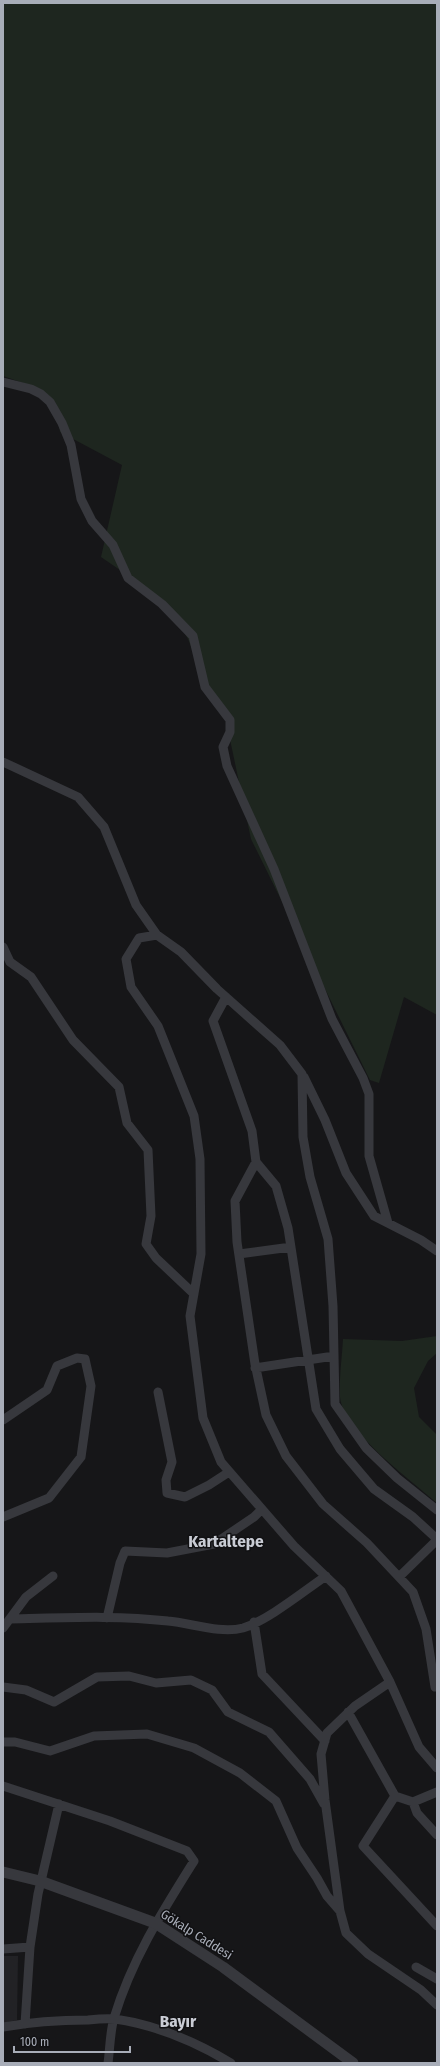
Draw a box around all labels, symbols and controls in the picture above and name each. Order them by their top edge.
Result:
district label: Kartaltepe [188,1531,264,1552]
street label: Gökalp Caddesi [158,1906,235,1962]
district label: Bayır [160,2011,197,2032]
scale bar [14,2028,130,2054]
text: 100 m [20,2035,49,2049]

